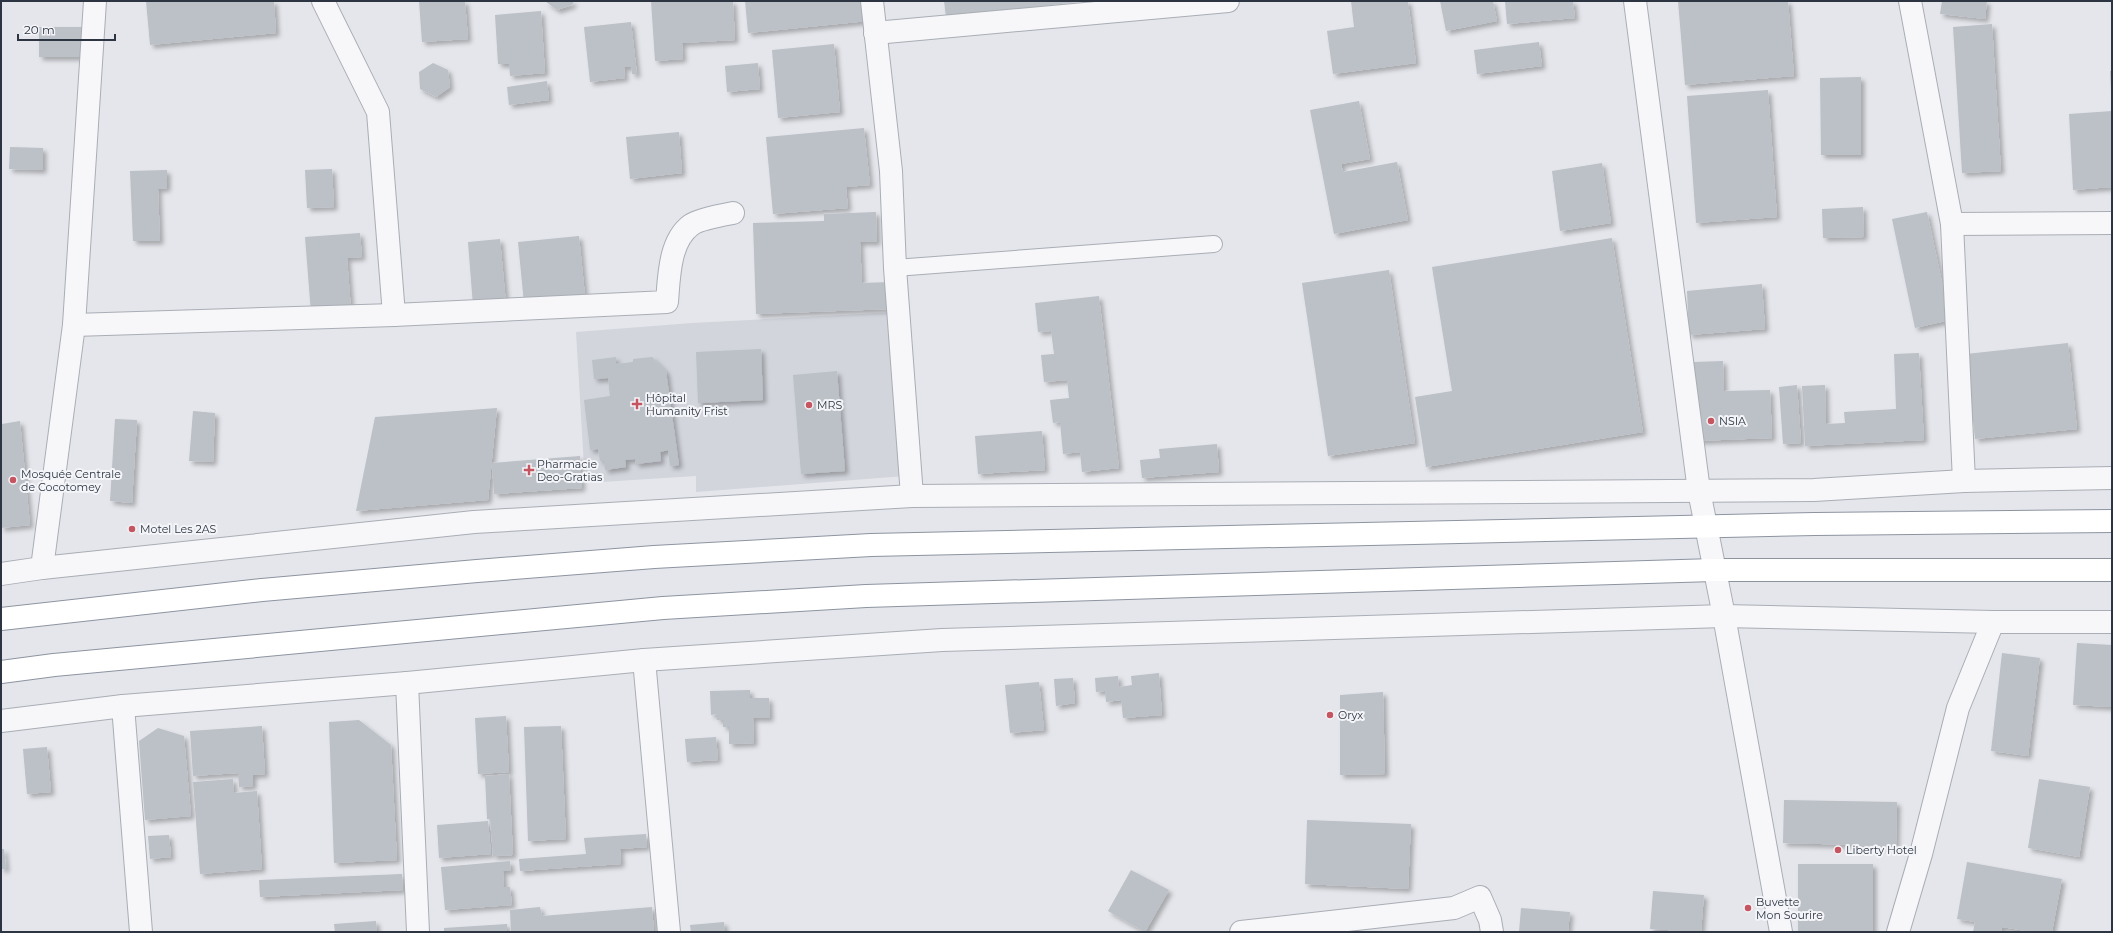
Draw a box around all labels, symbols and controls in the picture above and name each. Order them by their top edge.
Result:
scale bar [18,16,115,42]
text: 20 m [24,22,55,37]
place label: Hôpital Humanity Frist [646,391,728,418]
marker: Hôpital Humanity Frist [631,398,643,410]
place label: MRS [817,398,842,412]
marker: MRS [804,400,814,410]
place label: NSIA [1719,414,1746,428]
marker: NSIA [1706,416,1716,426]
place label: Pharmacie Deo-Gratias [537,457,603,484]
marker: Pharmacie Deo-Gratias [524,465,534,475]
place label: Mosquée Centrale de Cocotomey [21,467,121,494]
marker: Mosquée Centrale de Cocotomey [8,475,18,485]
place label: Motel Les 2AS [140,522,217,536]
marker: Motel Les 2AS [127,524,137,534]
place label: Oryx [1338,708,1363,722]
marker: Oryx [1325,710,1335,720]
place label: Liberty Hotel [1846,843,1917,857]
marker: Liberty Hotel [1833,845,1843,855]
place label: Buvette Mon Sourire [1756,895,1823,922]
marker: Buvette Mon Sourire [1743,903,1753,913]

